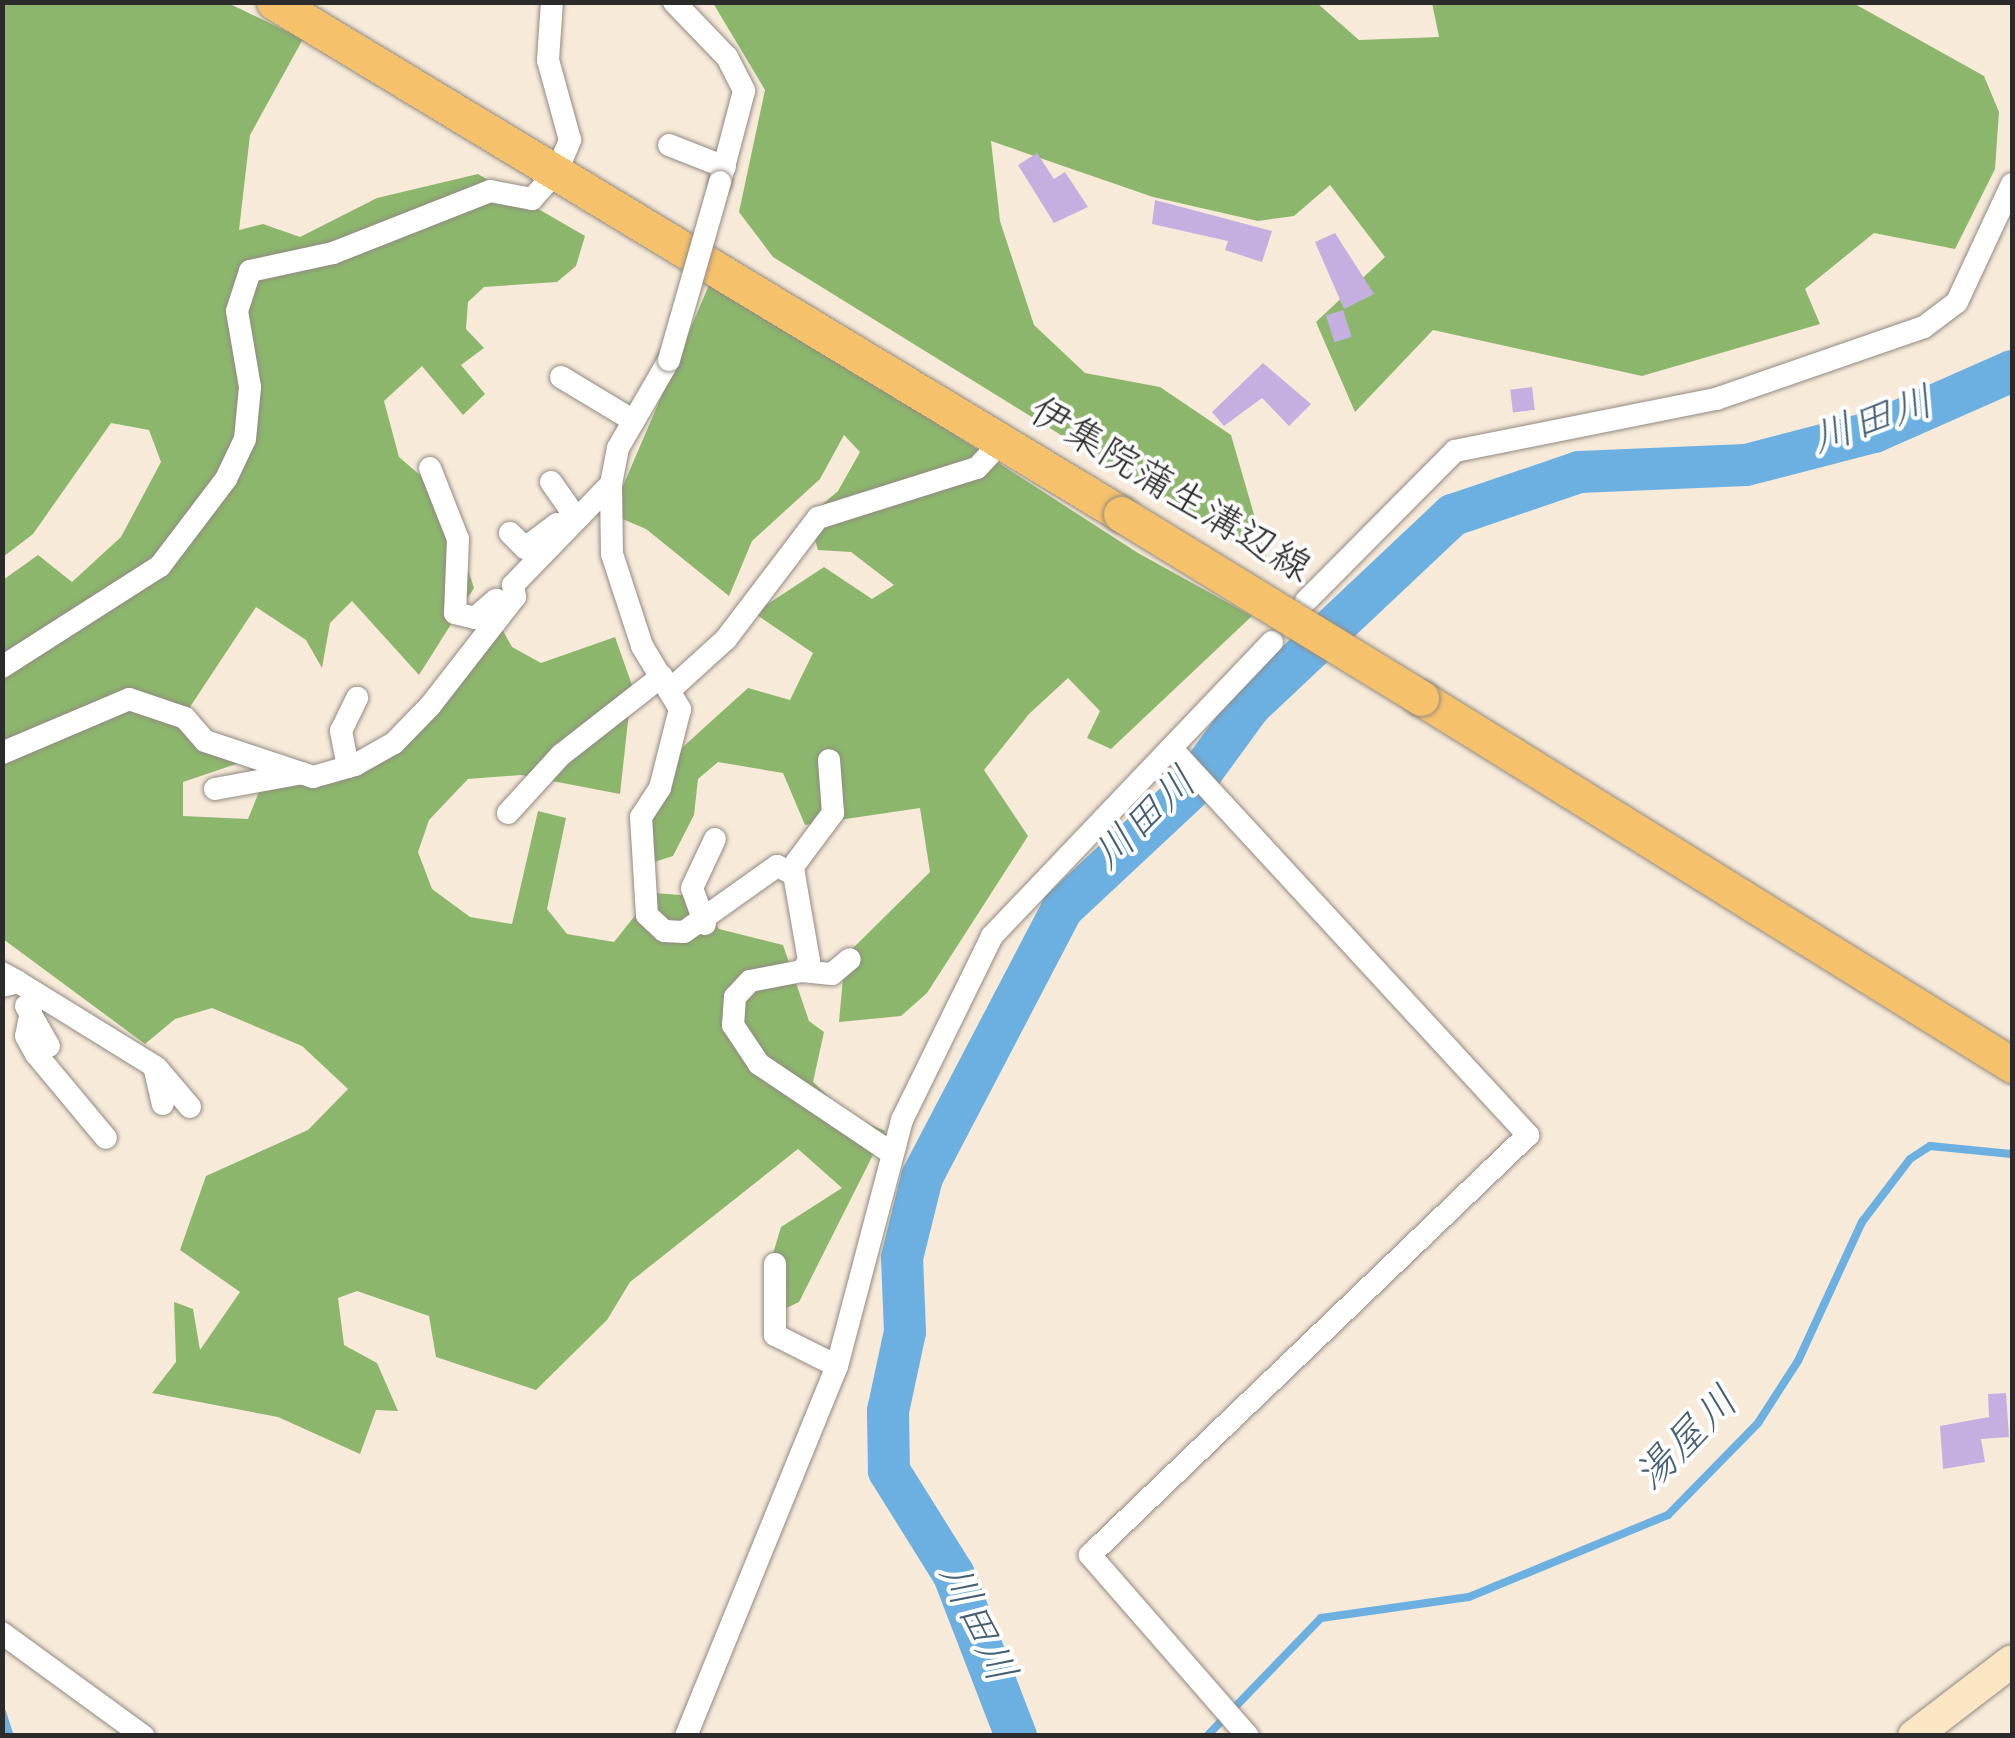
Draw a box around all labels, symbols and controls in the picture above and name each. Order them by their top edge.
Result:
water label: 川田川 [1806,381,1942,469]
street label: 伊集院蒲生溝辺線 [1018,391,1318,597]
water label: 川田川 [1085,760,1211,884]
water label: 湯屋川 [1628,1380,1752,1504]
water label: 川田川 [924,1557,1022,1693]

